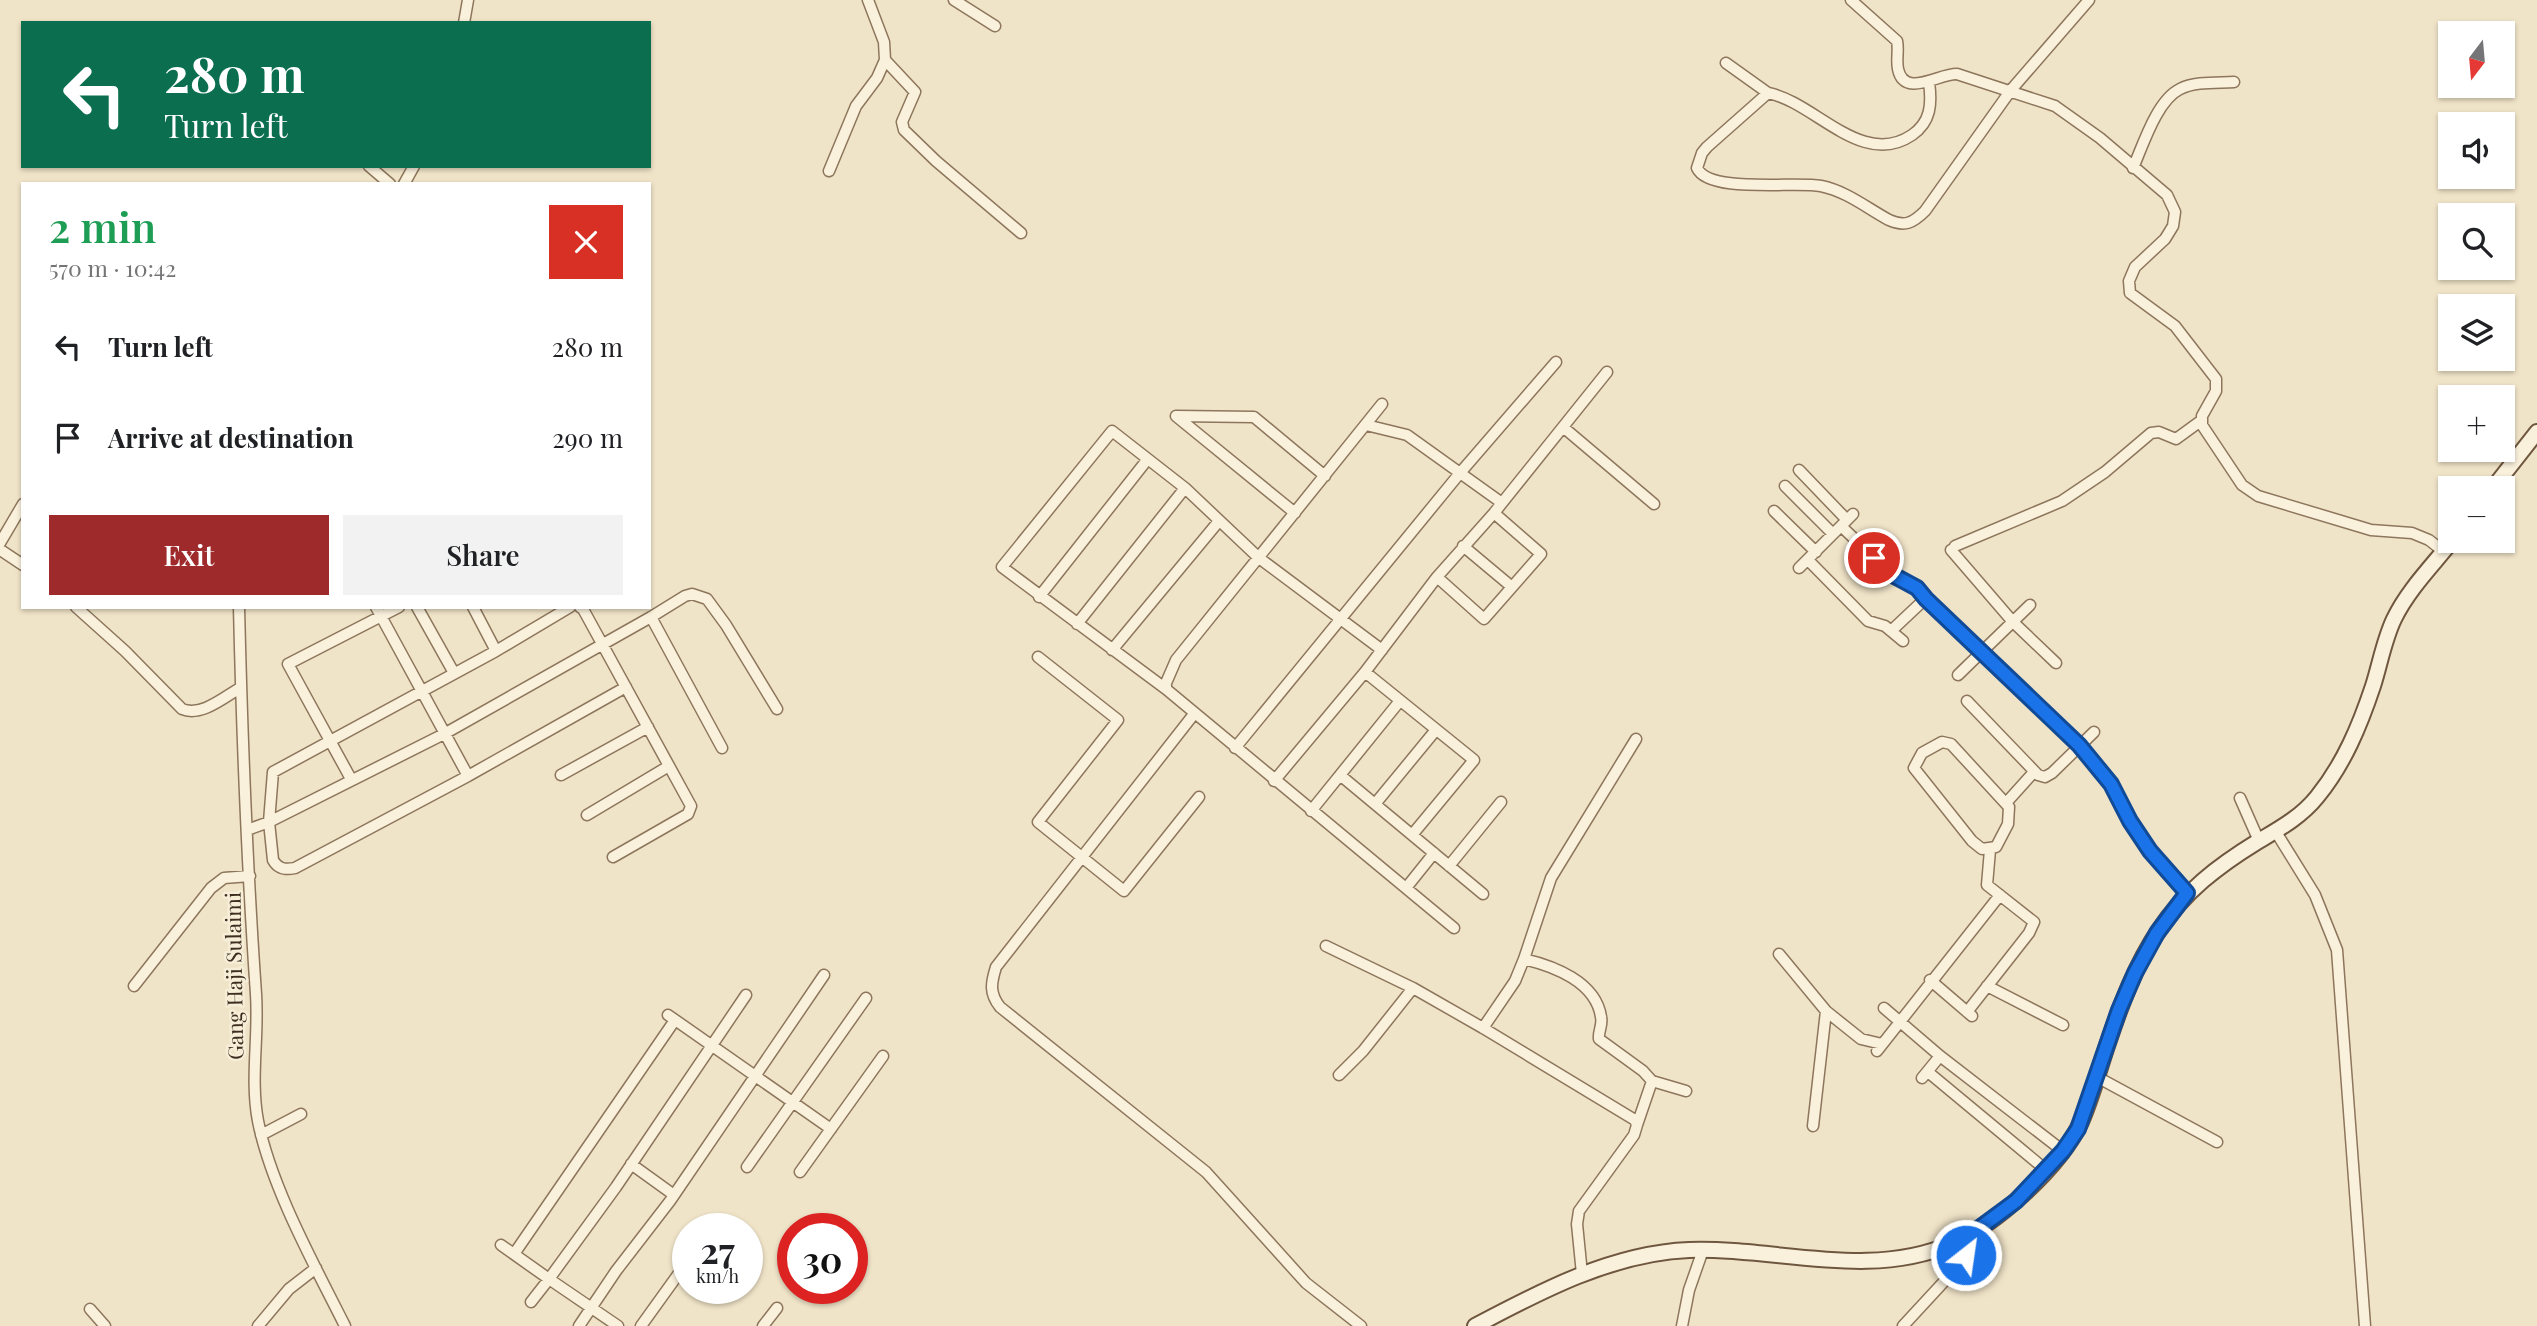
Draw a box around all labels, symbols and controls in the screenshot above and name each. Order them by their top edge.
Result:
north arrow [2438,21,2515,98]
map controls [2438,21,2515,553]
text: 280 m [164,40,304,105]
icon: left [49,49,140,140]
text: Turn left [164,103,288,146]
button: sound [2438,112,2515,189]
text: 2 min [49,198,156,254]
button: search [2438,203,2515,280]
button: close [549,205,623,279]
text: 570 m · 10:42 [49,252,176,283]
button: layers [2438,294,2515,371]
icon: left [49,328,87,366]
text: Turn left [108,329,213,364]
text: 280 m [552,329,623,364]
button: + [2438,385,2515,462]
icon: arrive [49,419,87,457]
text: Arrive at destination [108,420,354,455]
text: 290 m [552,420,623,455]
button: − [2438,476,2515,553]
button: Exit [49,515,329,595]
button: Share [343,515,623,595]
pin [1844,528,1904,588]
icon: arrive [1855,539,1893,577]
street label: Gang Haji Sulaimi [218,892,248,1060]
speed limit sign: 30 [777,1213,868,1304]
position arrow [1929,1218,2003,1292]
text: 27 [700,1226,735,1273]
text: km/h [696,1264,739,1288]

